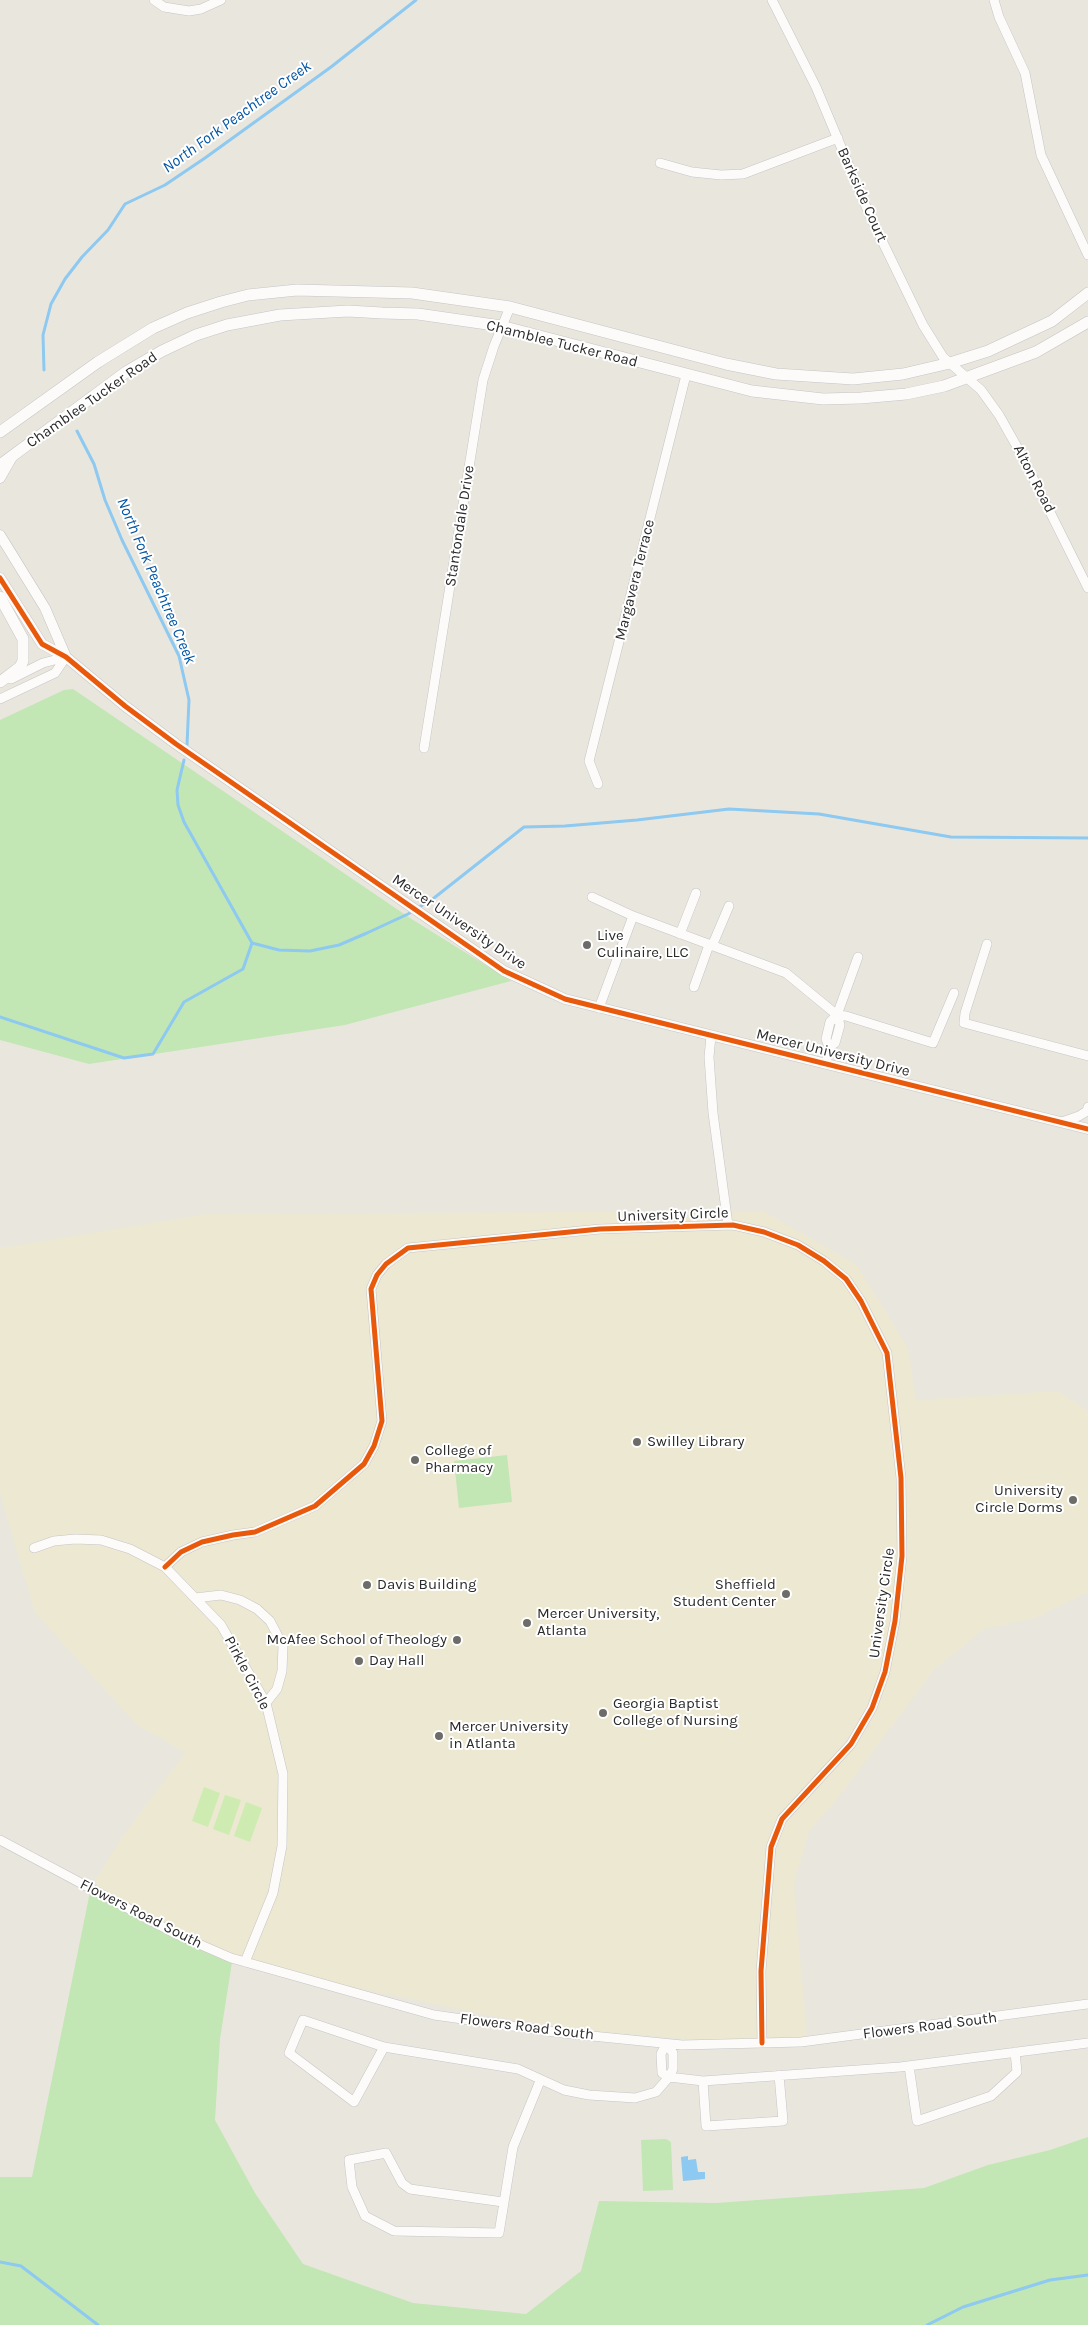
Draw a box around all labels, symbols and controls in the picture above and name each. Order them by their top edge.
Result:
water label: North Fork Peachtree Creek [159,57,315,177]
street label: Barkside Court [833,145,891,245]
street label: Chamblee Tucker Road [484,316,640,372]
street label: Chamblee Tucker Road [23,348,161,452]
street label: Alton Road [1009,442,1059,516]
street label: Stantondale Drive [442,464,478,588]
water label: North Fork Peachtree Creek [112,495,200,667]
street label: Margavera Terrace [611,518,659,642]
street label: Mercer University Drive [389,870,529,974]
place label: Live Culinaire, LLC [597,927,689,962]
marker: Live Culinaire, LLC [581,939,593,951]
street label: Mercer University Drive [754,1025,912,1081]
street label: University Circle [617,1204,729,1226]
place label: Swilley Library [647,1433,745,1451]
marker: Swilley Library [631,1436,643,1448]
place label: College of Pharmacy [425,1442,493,1477]
marker: College of Pharmacy [409,1454,421,1466]
place label: University Circle Dorms [975,1482,1063,1517]
marker: University Circle Dorms [1067,1494,1079,1506]
street label: University Circle [865,1547,899,1659]
place label: Davis Building [377,1576,477,1594]
place label: Sheffield Student Center [673,1576,776,1611]
marker: Davis Building [361,1579,373,1591]
marker: Sheffield Student Center [780,1588,792,1600]
place label: Mercer University, Atlanta [537,1605,659,1640]
marker: Mercer University, Atlanta [521,1617,533,1629]
place label: McAfee School of Theology [267,1631,447,1649]
street label: Pirkle Circle [220,1633,274,1713]
marker: McAfee School of Theology [451,1634,463,1646]
place label: Day Hall [369,1652,424,1670]
marker: Day Hall [353,1655,365,1667]
place label: Georgia Baptist College of Nursing [613,1695,738,1730]
marker: Georgia Baptist College of Nursing [597,1707,609,1719]
place label: Mercer University in Atlanta [449,1718,568,1753]
marker: Mercer University in Atlanta [433,1730,445,1742]
street label: Flowers Road South [77,1875,205,1953]
street label: Flowers Road South [862,2009,998,2043]
street label: Flowers Road South [459,2010,595,2044]

